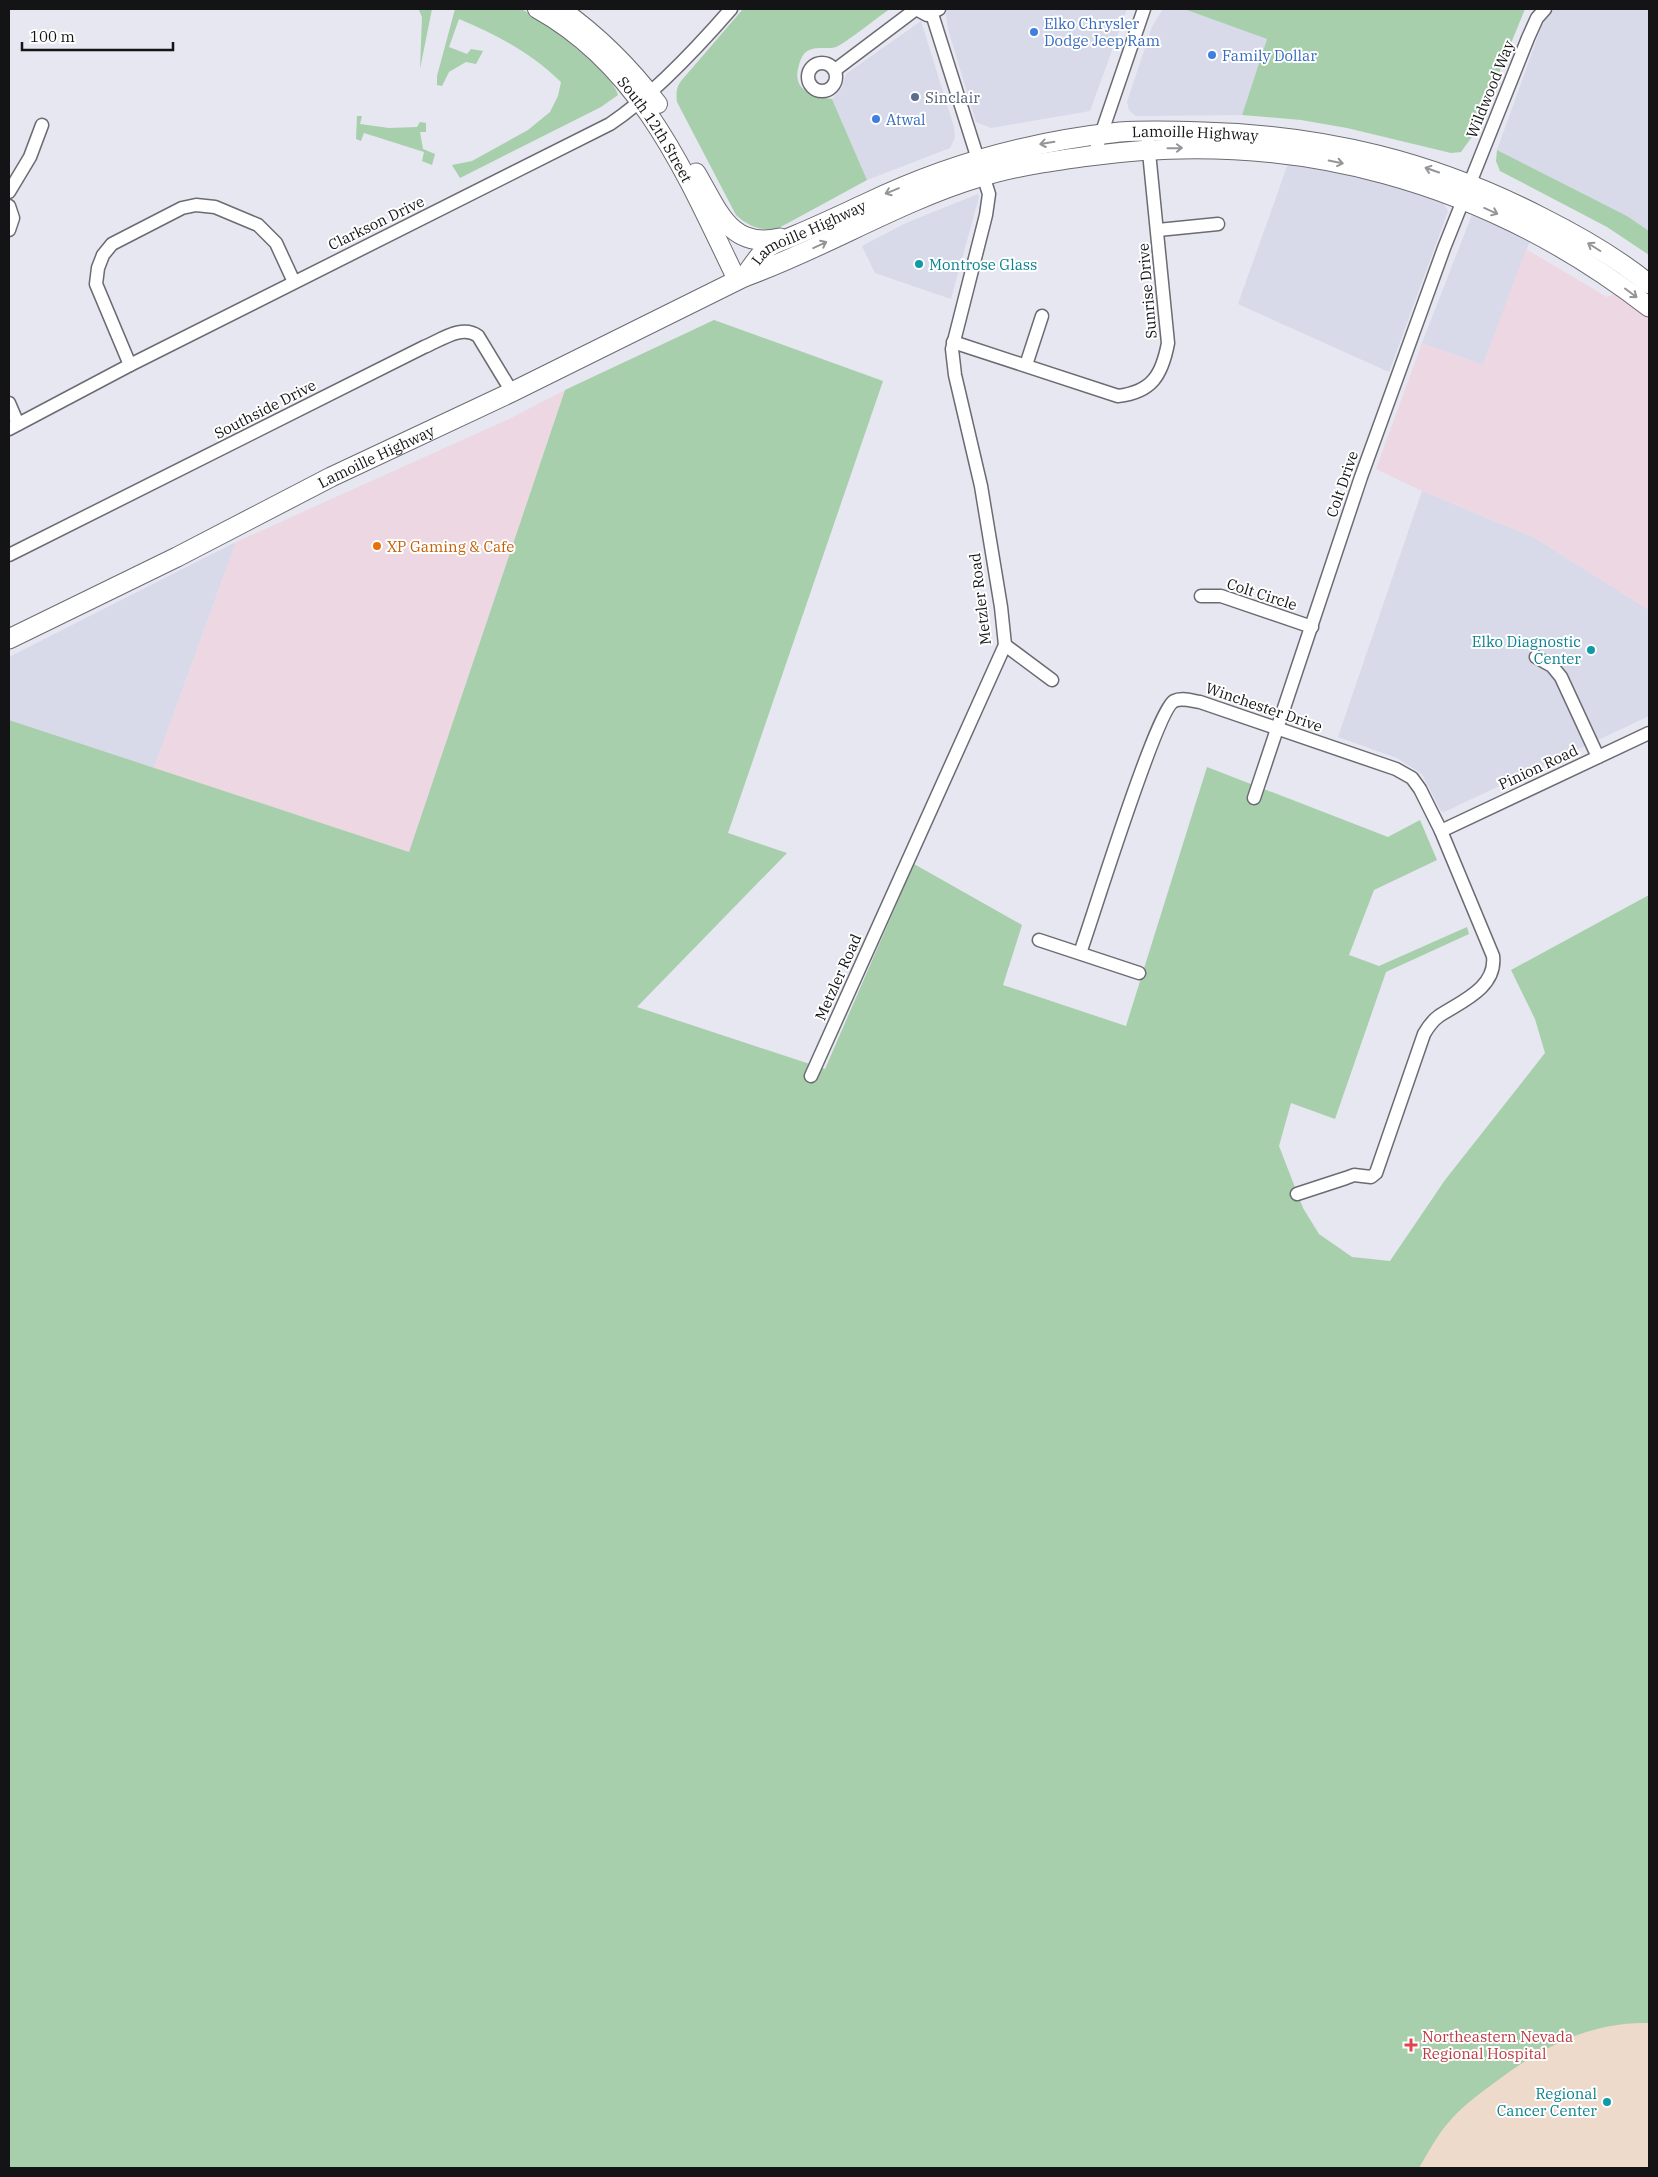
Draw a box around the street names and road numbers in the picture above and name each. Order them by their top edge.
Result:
street label: Wildwood Way [1462,37,1518,141]
street label: South 12th Street [614,72,697,185]
street label: Lamoille Highway [1132,121,1259,145]
street label: Clarkson Drive [325,192,427,254]
street label: Lamoille Highway [747,195,869,268]
street label: Sunrise Drive [1133,242,1161,340]
street label: Southside Drive [211,375,319,443]
street label: Lamoille Highway [314,420,437,492]
street label: Colt Drive [1322,448,1362,520]
street label: Metzler Road [965,552,995,646]
street label: Colt Circle [1224,574,1300,614]
street label: Winchester Drive [1203,678,1325,736]
street label: Pinion Road [1495,740,1581,794]
street label: Metzler Road [811,931,865,1023]

